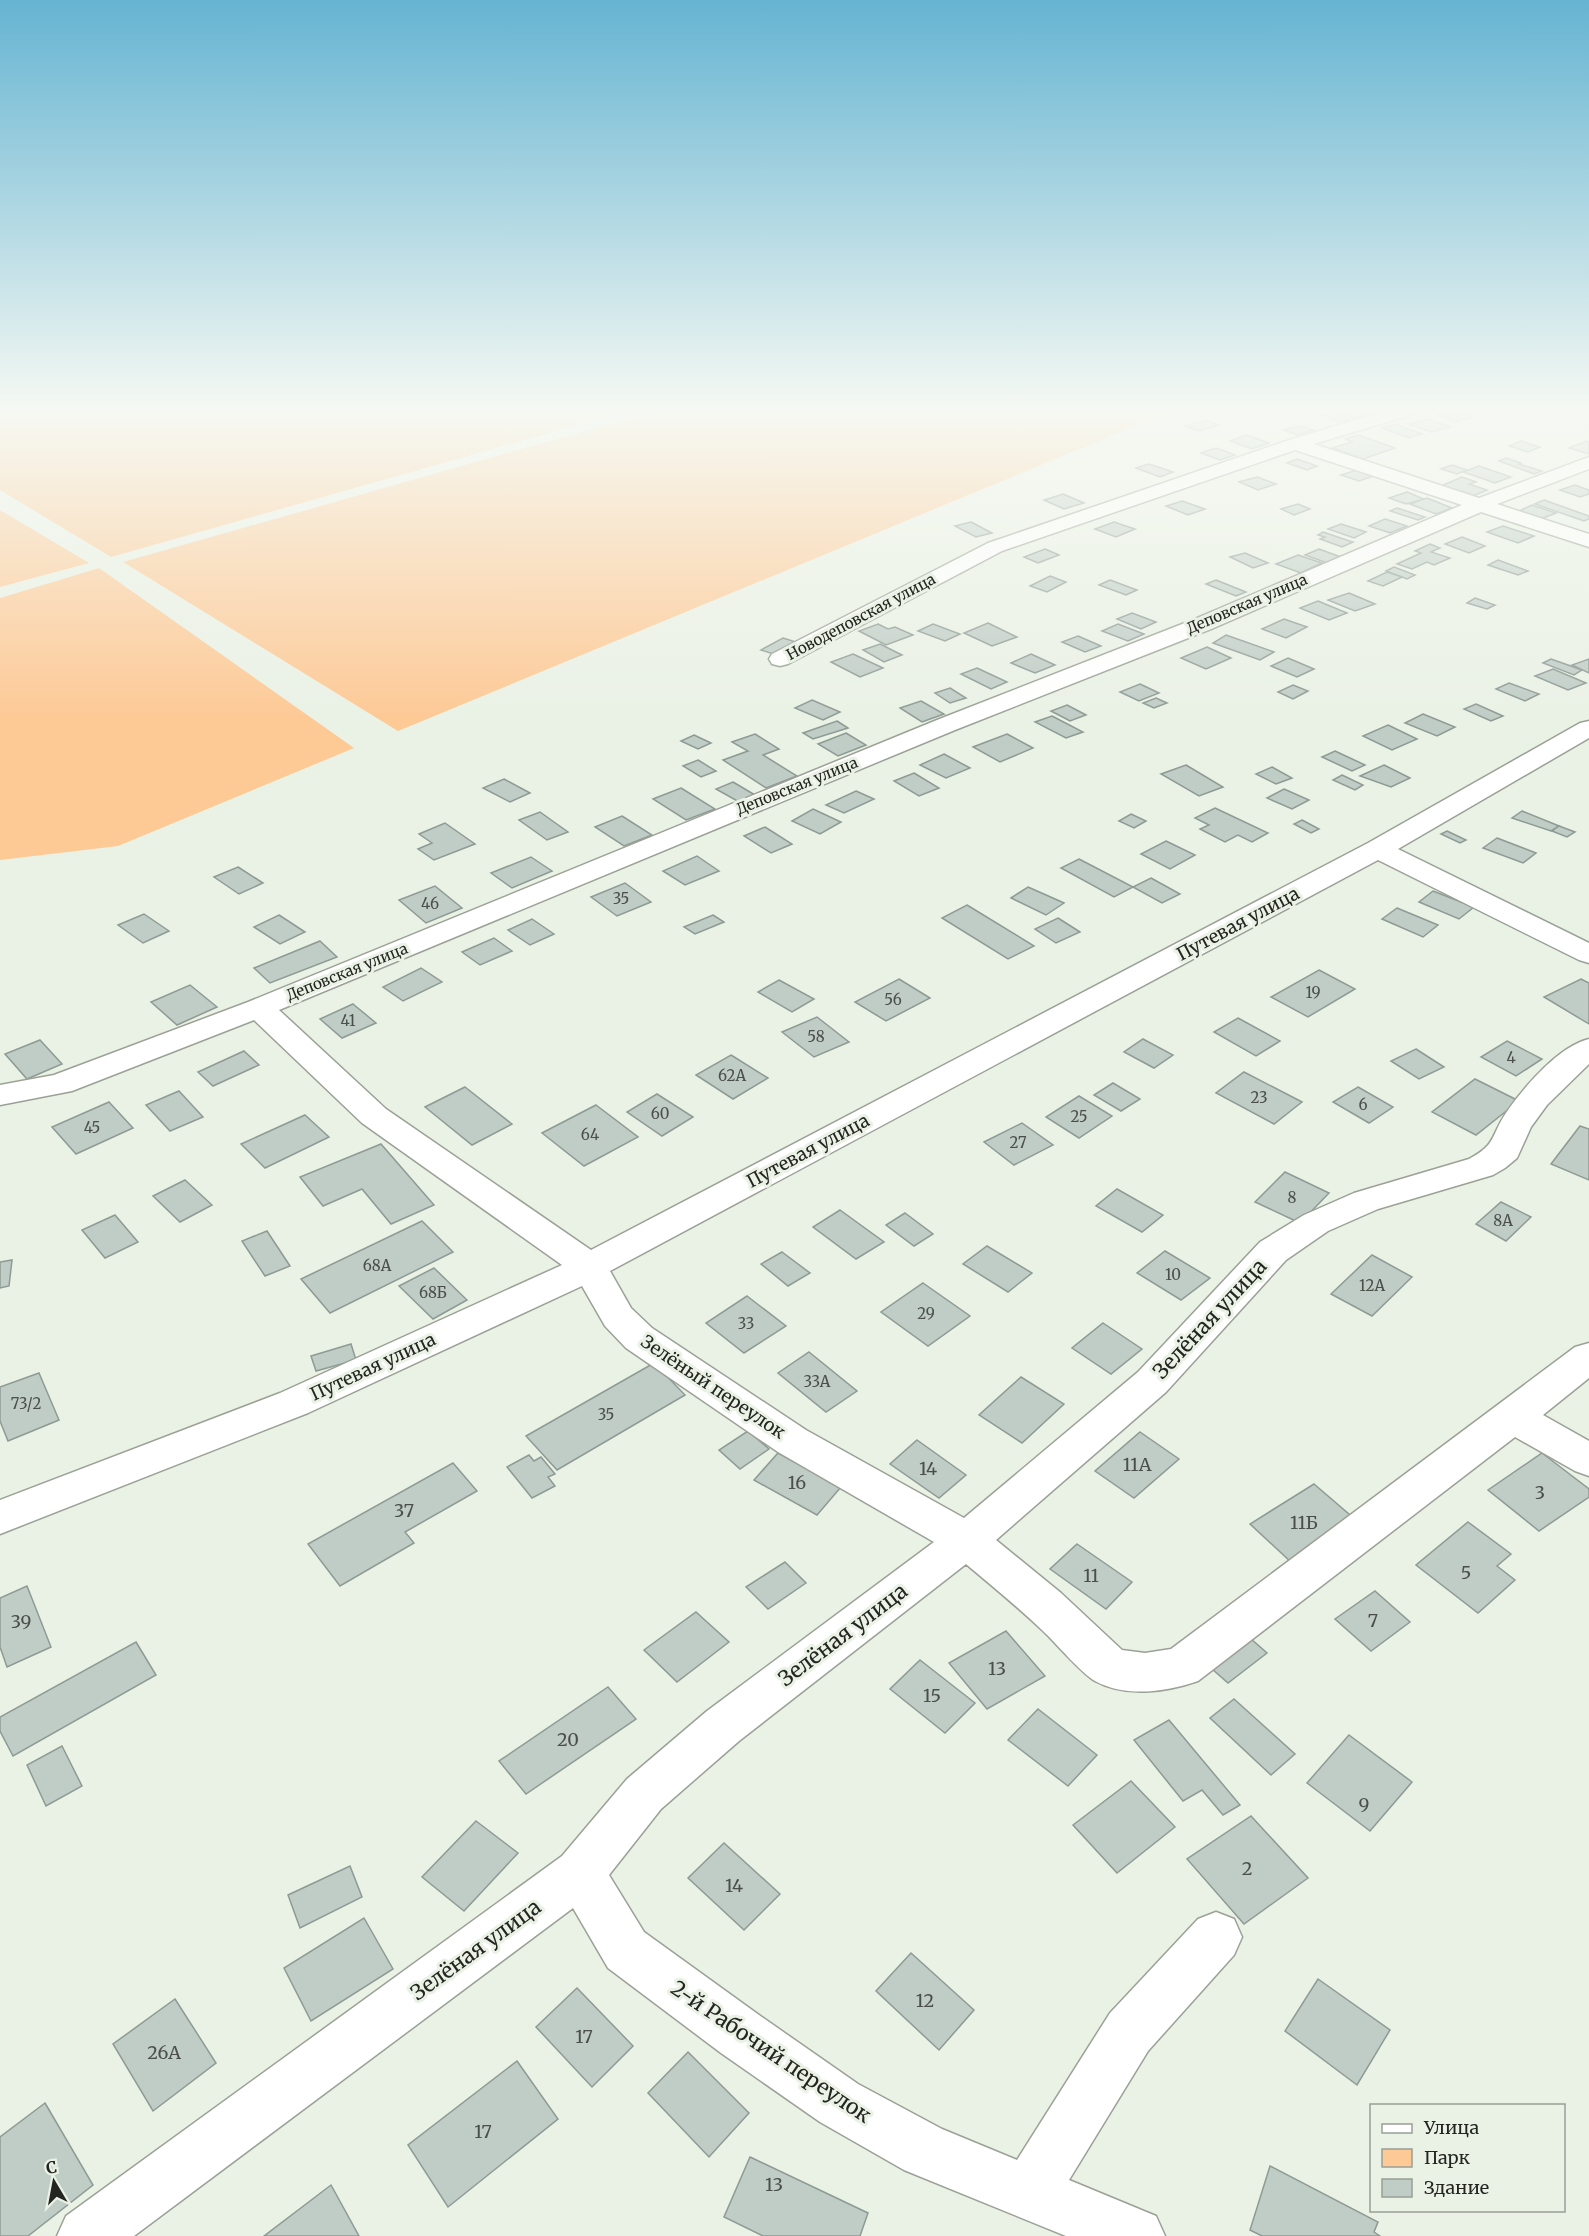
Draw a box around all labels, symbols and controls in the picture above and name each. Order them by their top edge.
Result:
street label: Новодеповская улица [783,569,939,664]
street label: Деповская улица [1184,570,1310,638]
street label: Деповская улица [733,752,860,819]
street label: Путевая улица [1172,881,1303,966]
house number: 35 [613,889,629,908]
house number: 46 [421,894,439,913]
street label: Деповская улица [283,938,410,1005]
house number: 19 [1305,983,1321,1002]
house number: 56 [884,990,902,1009]
house number: 41 [341,1011,356,1030]
house number: 58 [807,1027,825,1046]
house number: 4 [1506,1048,1516,1067]
house number: 62А [718,1066,746,1085]
house number: 23 [1251,1088,1267,1107]
house number: 6 [1358,1095,1368,1114]
house number: 60 [651,1104,669,1123]
house number: 25 [1070,1107,1088,1126]
street label: Путевая улица [742,1108,873,1193]
house number: 45 [84,1118,100,1137]
house number: 64 [581,1125,599,1144]
house number: 27 [1010,1133,1027,1152]
house number: 8 [1288,1188,1297,1207]
house number: 8А [1493,1211,1513,1230]
street label: Зелёная улица [1147,1253,1272,1384]
house number: 68А [363,1256,392,1275]
house number: 10 [1165,1265,1181,1284]
house number: 12А [1359,1276,1386,1295]
house number: 68Б [419,1283,447,1302]
house number: 29 [917,1304,935,1323]
house number: 33 [738,1314,754,1333]
street label: Путевая улица [306,1327,439,1406]
street label: Зелёный переулок [637,1330,790,1444]
house number: 33А [804,1372,831,1391]
house number: 73/2 [11,1394,41,1413]
house number: 35 [598,1405,614,1424]
house number: 11А [1123,1453,1152,1476]
house number: 14 [919,1457,937,1480]
house number: 16 [788,1471,806,1494]
house number: 3 [1535,1481,1545,1504]
house number: 37 [394,1499,414,1522]
house number: 11Б [1290,1511,1318,1534]
house number: 5 [1461,1561,1471,1584]
house number: 11 [1083,1564,1099,1587]
street label: Зелёная улица [773,1577,913,1692]
house number: 7 [1368,1609,1378,1632]
house number: 39 [11,1610,31,1633]
house number: 13 [988,1657,1006,1680]
house number: 15 [923,1684,941,1707]
house number: 20 [557,1728,579,1751]
house number: 9 [1359,1793,1369,1816]
house number: 2 [1242,1857,1252,1880]
house number: 14 [725,1874,743,1897]
street label: Зелёная улица [405,1893,546,2006]
street label: 2-й Рабочий переулок [666,1974,877,2129]
house number: 12 [916,1989,934,2012]
house number: 17 [575,2025,593,2048]
house number: 26А [147,2041,181,2064]
legend [1370,2104,1565,2212]
text: Улица [1423,2116,1479,2139]
house number: 17 [474,2120,492,2143]
text: Парк [1424,2146,1470,2169]
north arrow [24,2152,84,2212]
text: С [44,2156,58,2178]
house number: 13 [765,2173,783,2196]
text: Здание [1424,2176,1489,2199]

